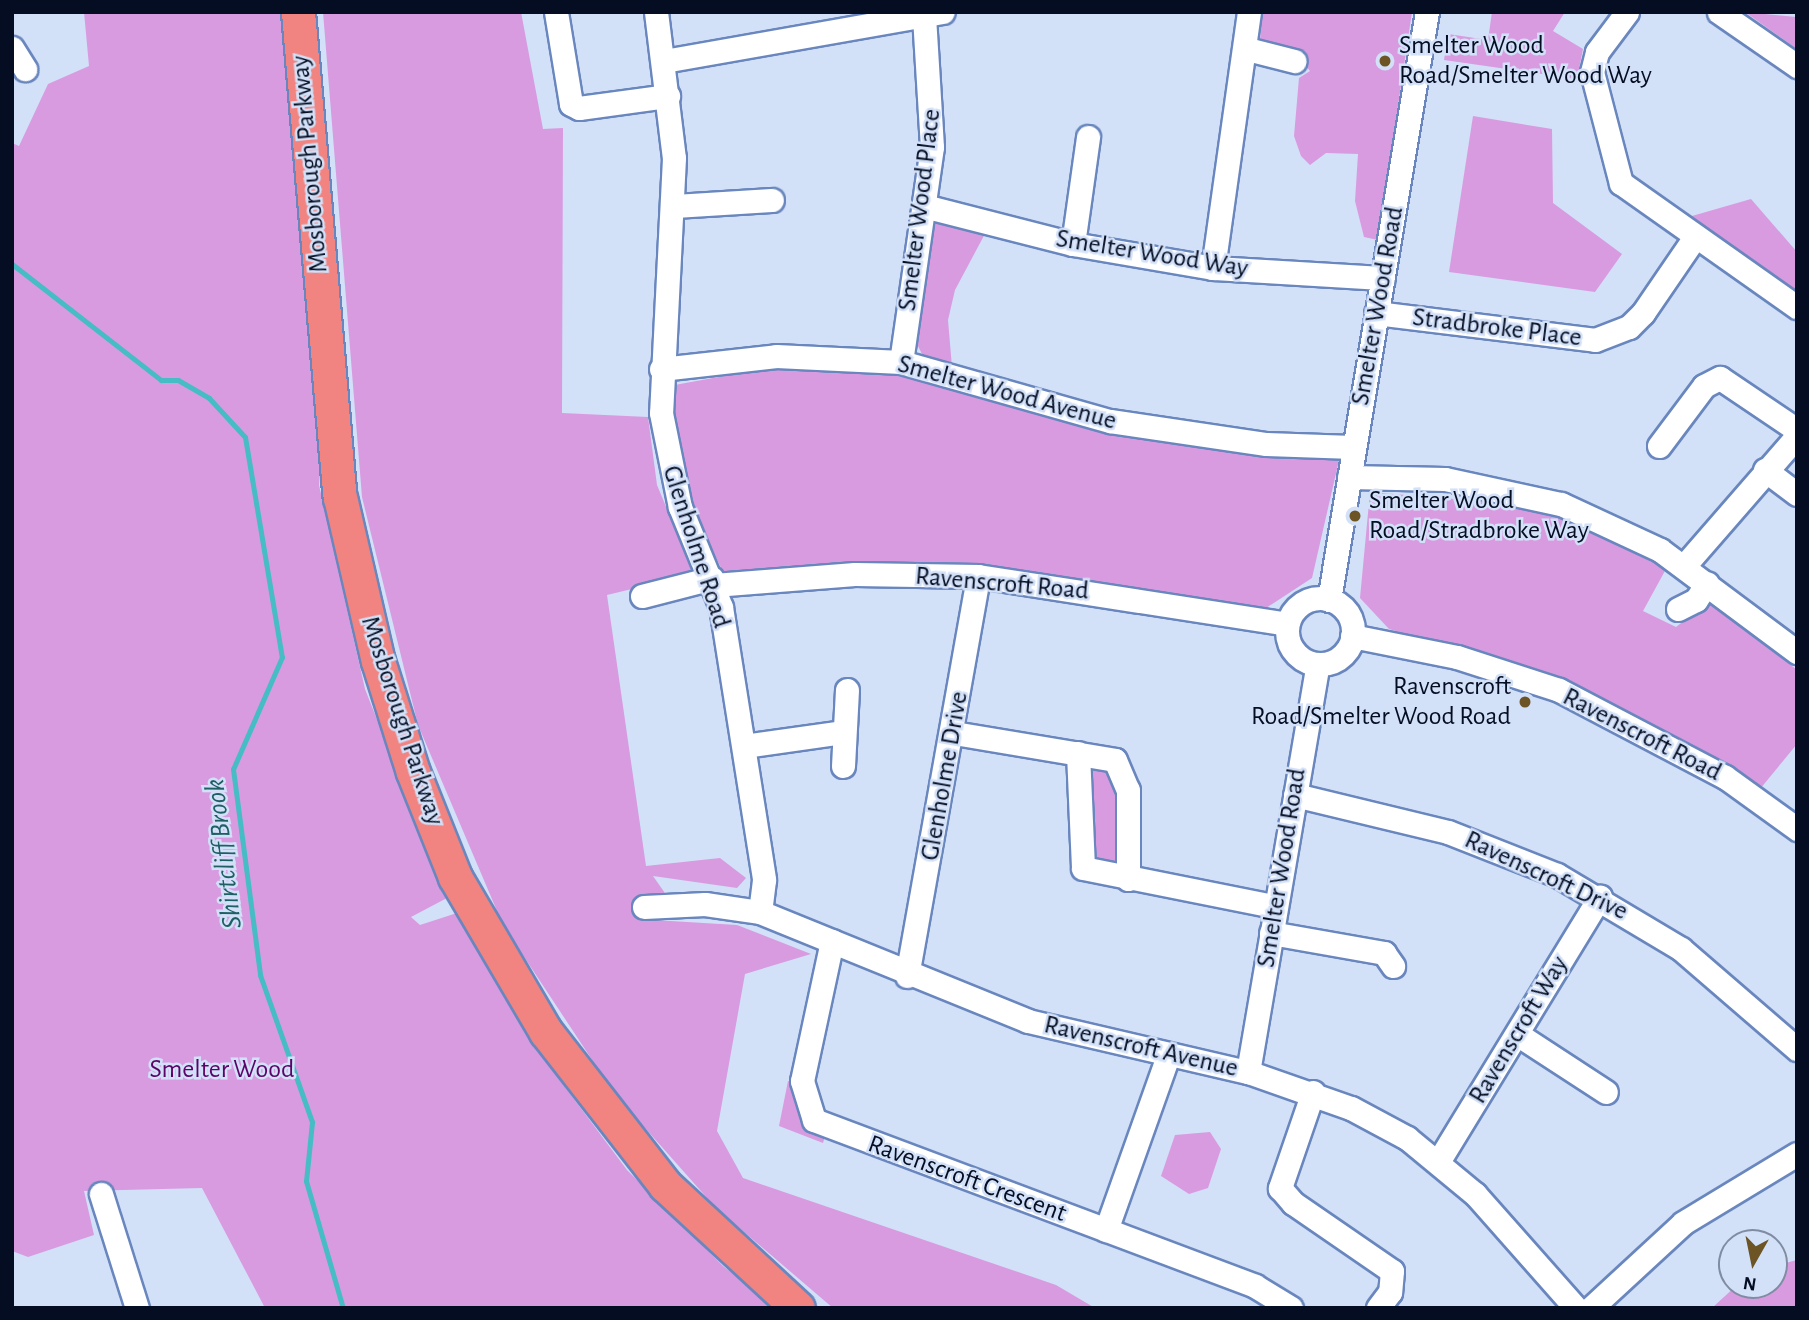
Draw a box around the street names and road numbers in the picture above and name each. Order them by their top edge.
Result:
street label: Mosborough Parkway [285,54,335,274]
street label: Smelter Wood Place [892,107,948,313]
street label: Smelter Wood Road [1345,204,1411,408]
street label: Smelter Wood Way [1054,223,1250,285]
street label: Stradbroke Place [1411,302,1583,354]
street label: Smelter Wood Avenue [894,349,1120,437]
street label: Glenholme Road [655,462,737,632]
street label: Ravenscroft Road [914,561,1090,607]
street label: Mosborough Parkway [353,613,451,829]
street label: Ravenscroft Road [1557,682,1727,788]
street label: Glenholme Drive [915,689,975,863]
street label: Smelter Wood Road [1251,766,1313,970]
street label: Ravenscroft Drive [1459,825,1633,927]
street label: Ravenscroft Way [1463,950,1575,1110]
street label: Ravenscroft Avenue [1041,1010,1241,1084]
street label: Ravenscroft Crescent [863,1129,1071,1229]

